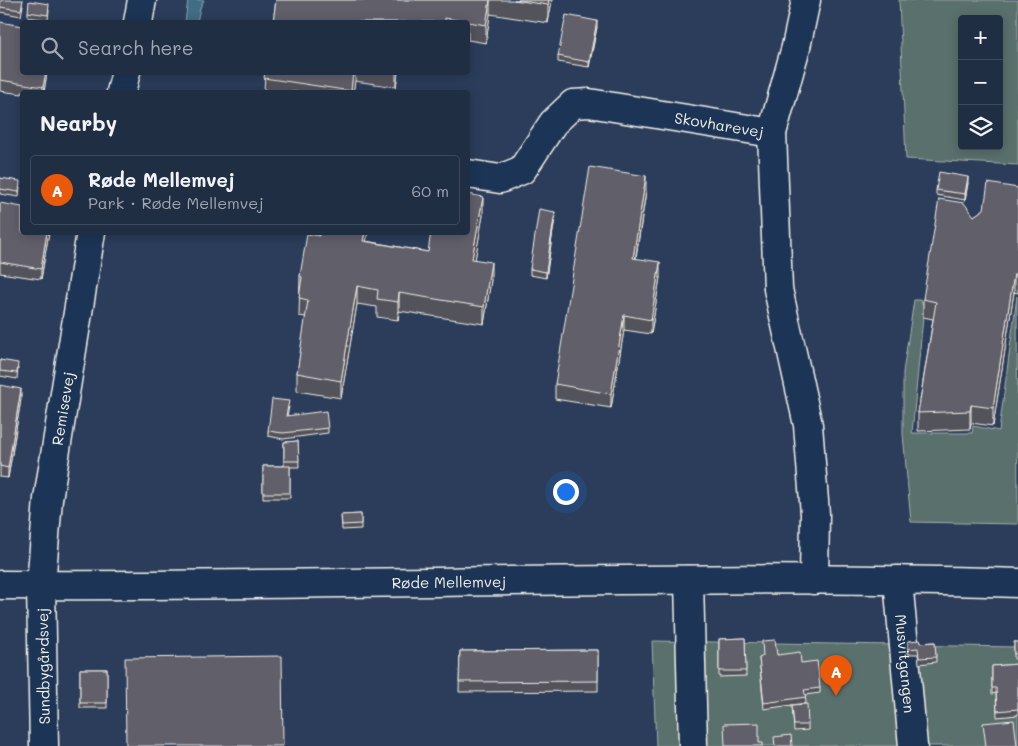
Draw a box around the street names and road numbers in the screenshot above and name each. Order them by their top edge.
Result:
street label: Skovharevej [673,107,765,142]
street label: Remisevej [47,370,78,447]
street label: Røde Mellemvej [392,571,506,592]
street label: Sundbygårdsvej [32,608,54,724]
street label: Musvitgangen [891,613,920,714]

